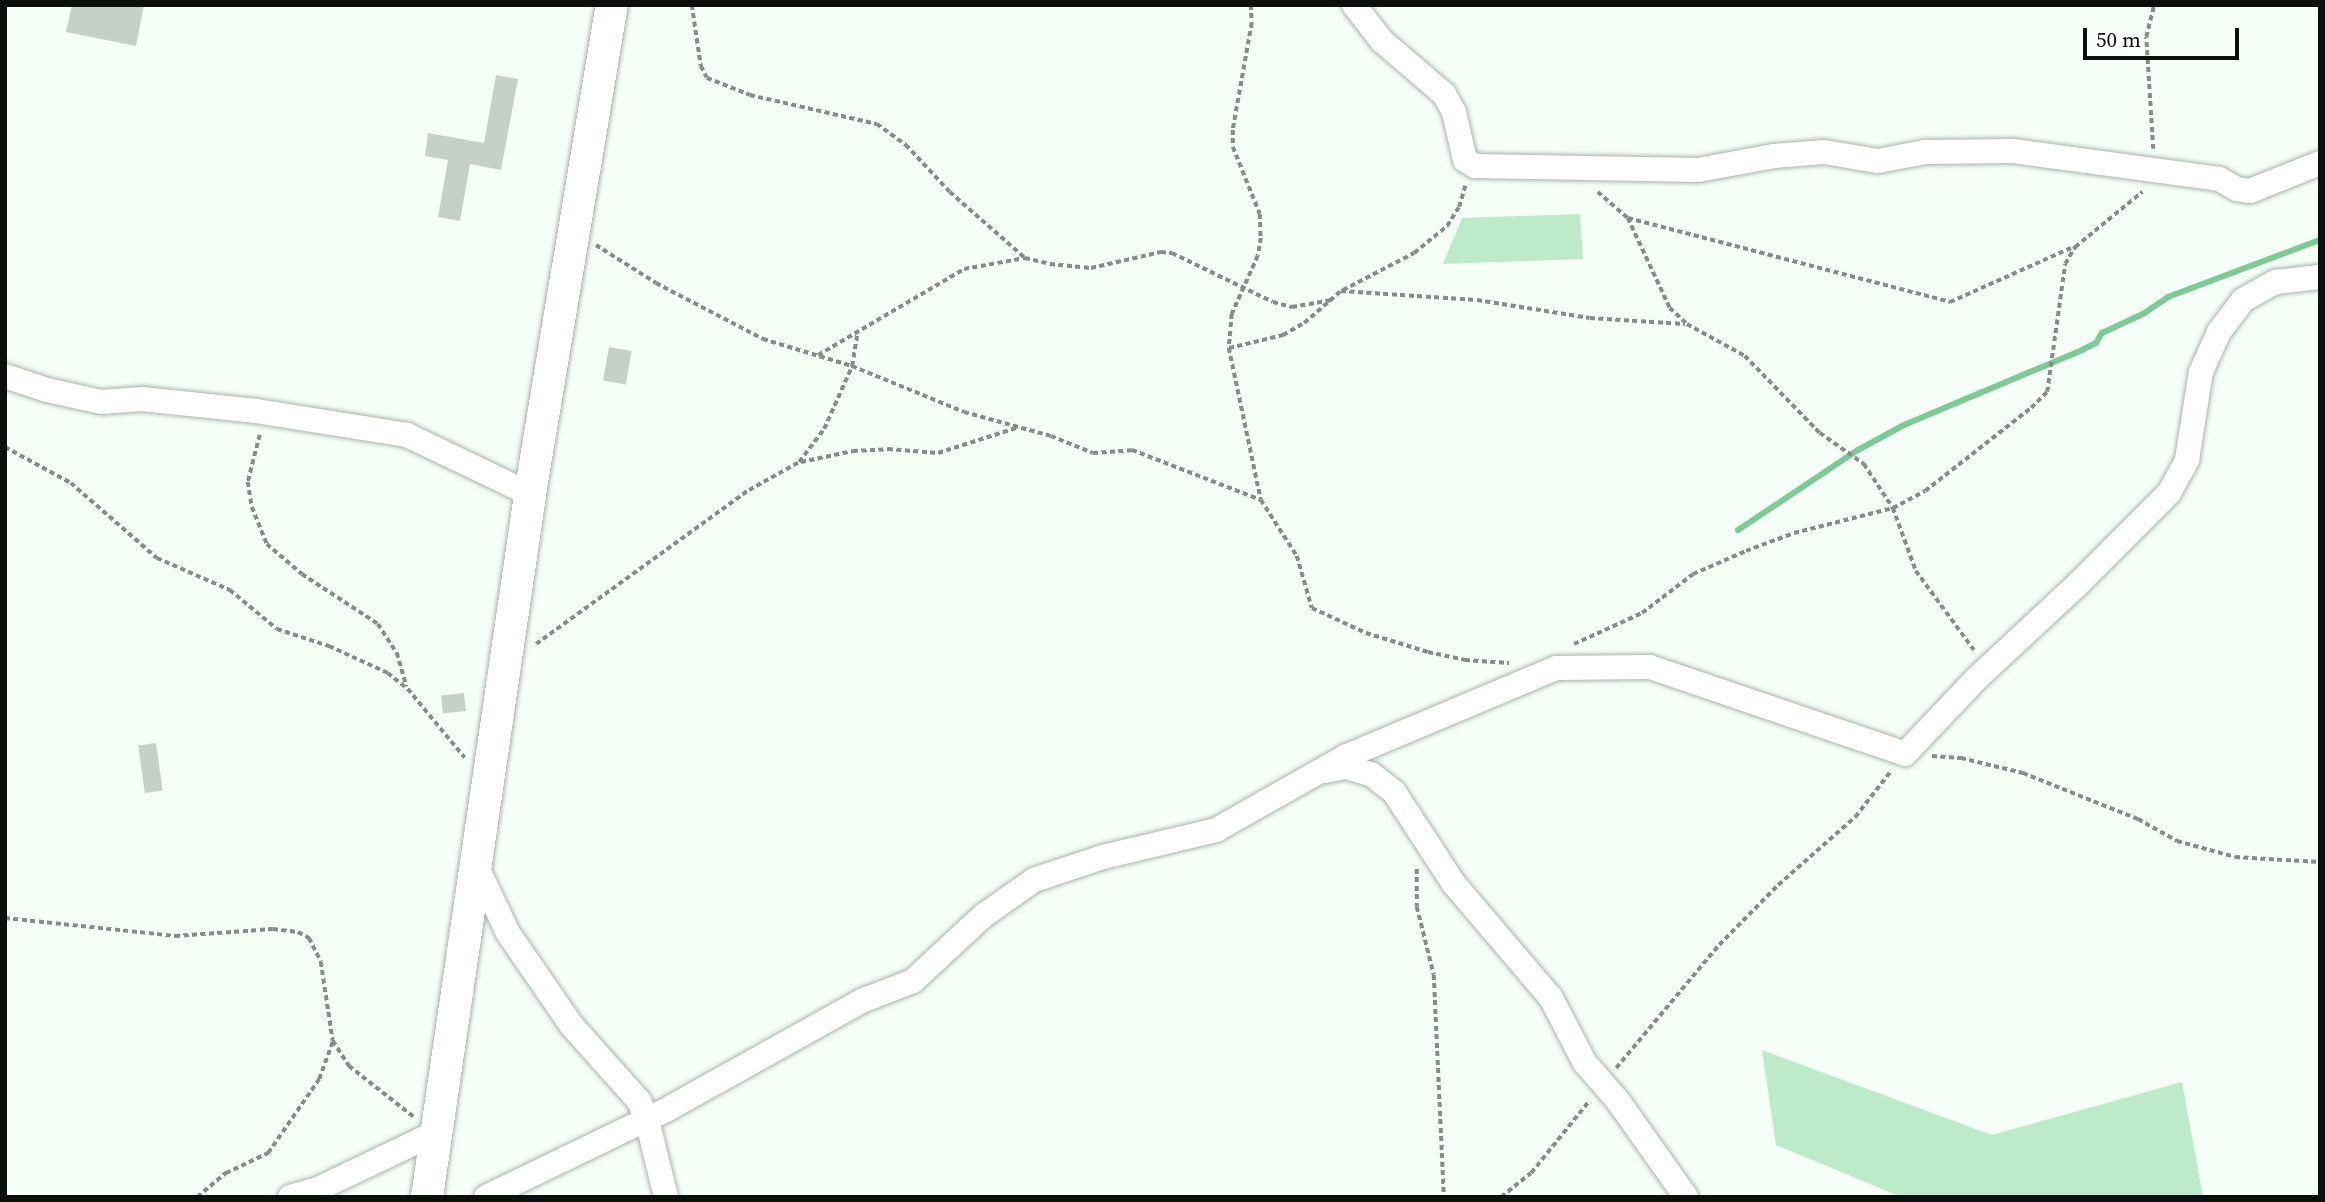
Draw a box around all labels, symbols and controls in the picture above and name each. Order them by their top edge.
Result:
scale bar [2087,14,2243,58]
text: 50 m [2096,25,2141,54]

